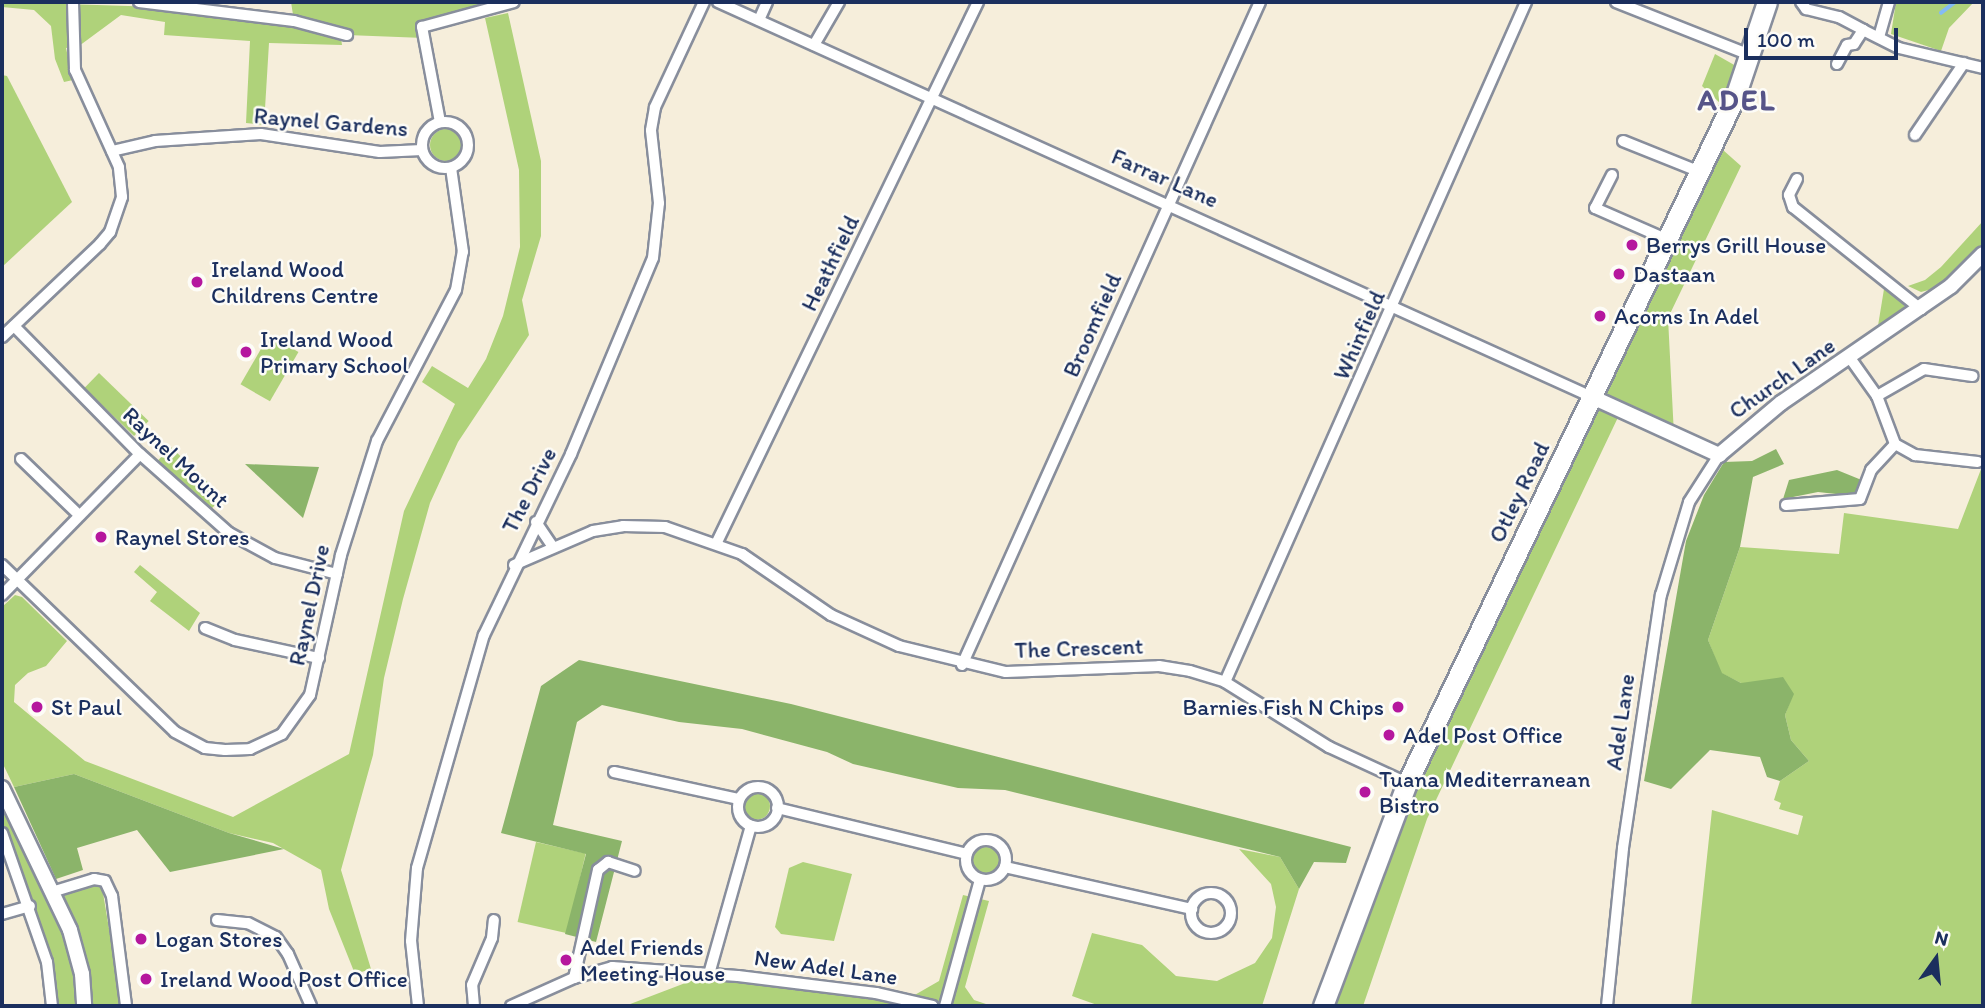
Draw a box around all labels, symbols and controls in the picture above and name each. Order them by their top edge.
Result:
scale bar [1747,14,1901,58]
text: 100 m [1757,27,1815,52]
district label: ADEL [1698,82,1776,118]
street label: Raynel Gardens [253,102,409,142]
street label: Farrar Lane [1107,142,1223,214]
street label: Heathfield [795,210,865,316]
place label: Berrys Grill House [1646,231,1827,259]
marker: Berrys Grill House [1624,237,1640,253]
place label: Ireland Wood Childrens Centre [211,255,378,309]
place label: Dastaan [1633,260,1715,288]
marker: Dastaan [1611,266,1627,282]
street label: Broomfield [1057,269,1127,381]
marker: Ireland Wood Childrens Centre [189,274,205,290]
street label: Whinfield [1327,286,1391,384]
place label: Acorns In Adel [1614,302,1760,330]
marker: Acorns In Adel [1592,308,1608,324]
place label: Ireland Wood Primary School [260,325,409,379]
street label: Church Lane [1723,331,1841,425]
marker: Ireland Wood Primary School [238,344,254,360]
street label: Raynel Mount [117,401,235,513]
street label: Otley Road [1483,437,1555,547]
street label: The Drive [496,442,562,538]
place label: Raynel Stores [115,523,250,551]
marker: Raynel Stores [93,529,109,545]
street label: Raynel Drive [283,542,335,668]
street label: The Crescent [1014,632,1144,664]
street label: Adel Lane [1600,672,1640,772]
place label: St Paul [51,693,121,721]
place label: Barnies Fish N Chips [1183,693,1384,721]
marker: St Paul [29,699,45,715]
marker: Barnies Fish N Chips [1390,699,1406,715]
place label: Adel Post Office [1403,721,1562,749]
marker: Adel Post Office [1381,727,1397,743]
place label: Tuana Mediterranean Bistro [1379,765,1590,819]
marker: Tuana Mediterranean Bistro [1357,784,1373,800]
north arrow [1901,924,1971,994]
place label: Logan Stores [155,925,282,953]
text: N [1932,925,1951,951]
marker: Logan Stores [133,931,149,947]
place label: Adel Friends Meeting House [580,933,725,987]
street label: New Adel Lane [752,943,900,991]
marker: Adel Friends Meeting House [558,952,574,968]
place label: Ireland Wood Post Office [160,965,407,993]
marker: Ireland Wood Post Office [138,971,154,987]

